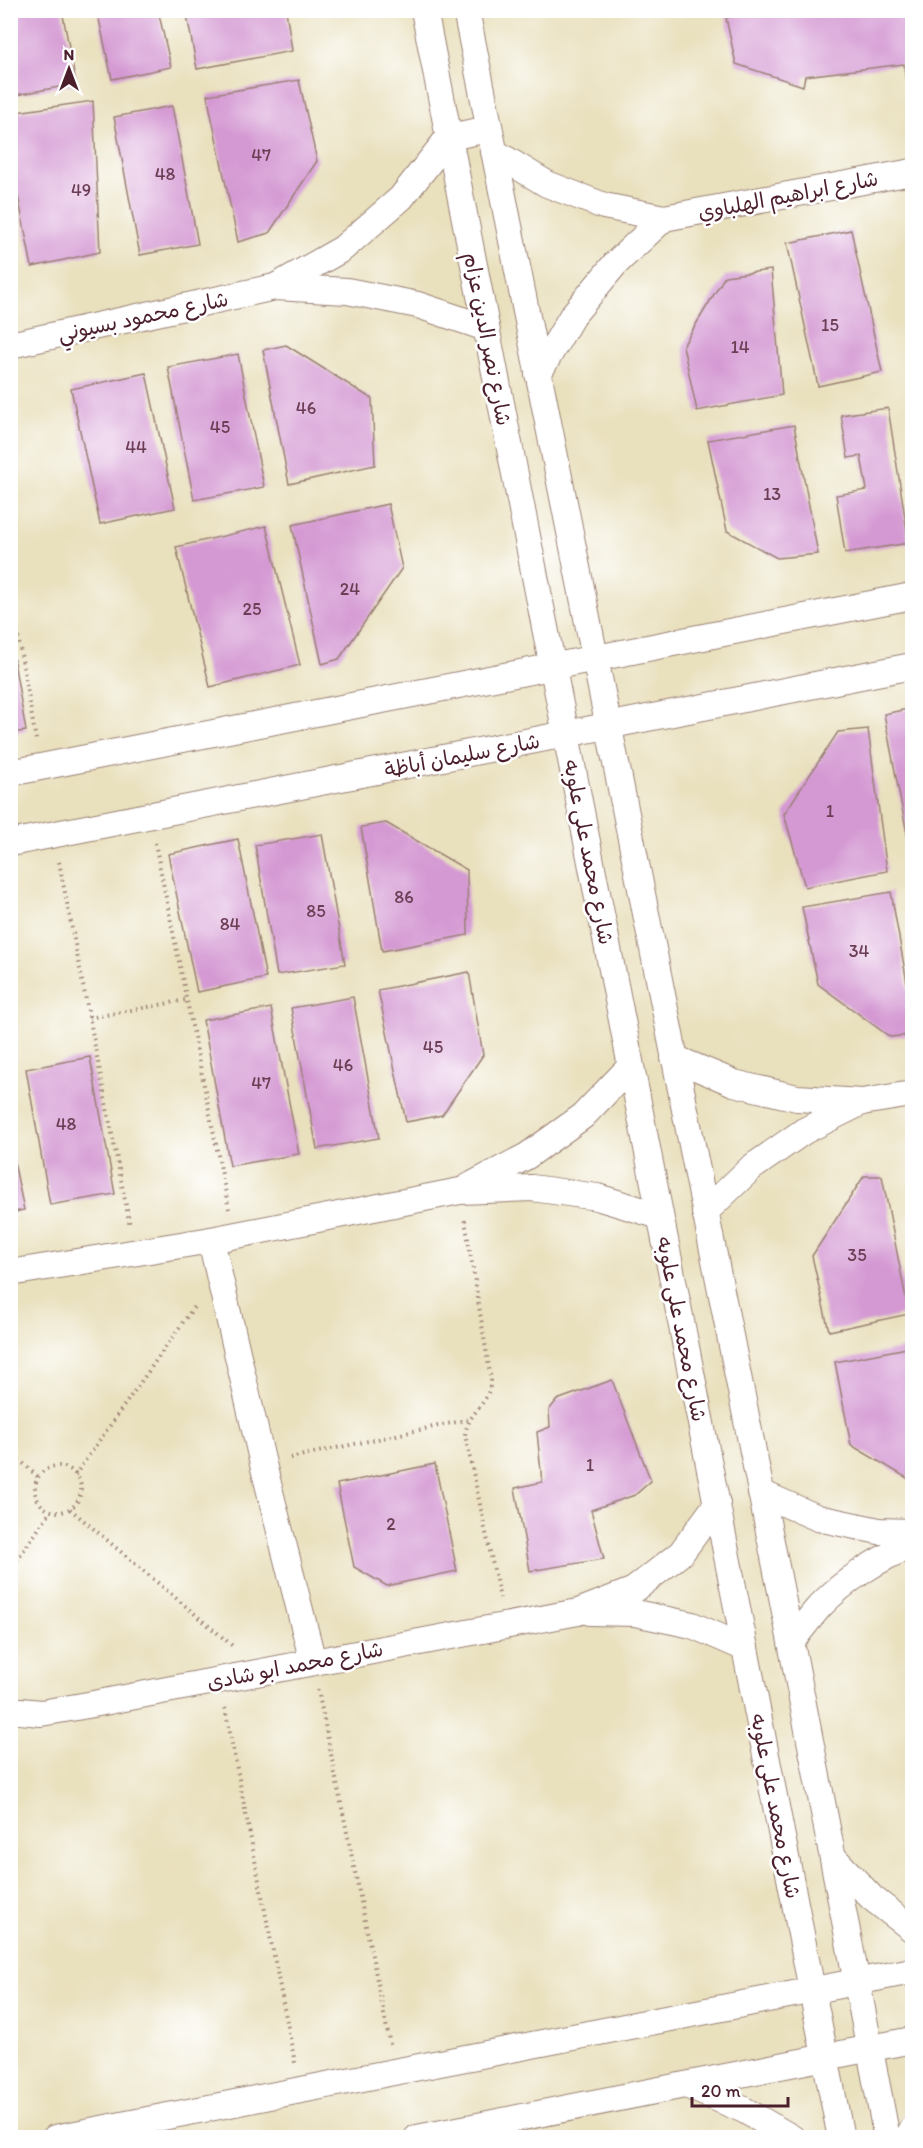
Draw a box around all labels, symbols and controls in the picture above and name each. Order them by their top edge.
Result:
north arrow [39,39,99,99]
text: N [64,45,74,64]
house number: 47 [251,144,271,166]
house number: 48 [155,163,175,185]
street label: شارع ابراهيم الهلباوي [696,165,881,229]
house number: 49 [71,179,91,201]
street label: شارع نصر الدين عزام [455,250,517,429]
street label: شارع محمود بسيوني [55,286,232,353]
house number: 15 [821,314,839,336]
house number: 14 [730,336,750,358]
house number: 46 [296,397,316,419]
house number: 45 [210,416,230,438]
house number: 44 [125,436,147,458]
house number: 13 [763,483,781,505]
house number: 24 [340,578,360,600]
house number: 25 [243,598,261,620]
street label: شارع سليمان أباظة [382,728,542,785]
street label: شارع محمد على علوبه [556,757,619,947]
house number: 1 [826,800,834,822]
house number: 86 [394,886,414,908]
house number: 85 [306,900,326,922]
house number: 84 [220,913,241,935]
house number: 34 [849,940,869,962]
house number: 45 [423,1036,443,1058]
house number: 46 [333,1054,353,1076]
house number: 47 [251,1072,271,1094]
house number: 48 [56,1113,76,1135]
street label: شارع محمد على علوبه [649,1234,712,1424]
house number: 35 [847,1244,867,1266]
house number: 1 [586,1454,594,1476]
house number: 2 [386,1513,396,1535]
street label: شارع محمد ابو شادى [205,1636,386,1697]
street label: شارع محمد على علوبه [743,1711,806,1901]
scale bar [692,2070,788,2108]
text: 20 m [701,2080,741,2102]

